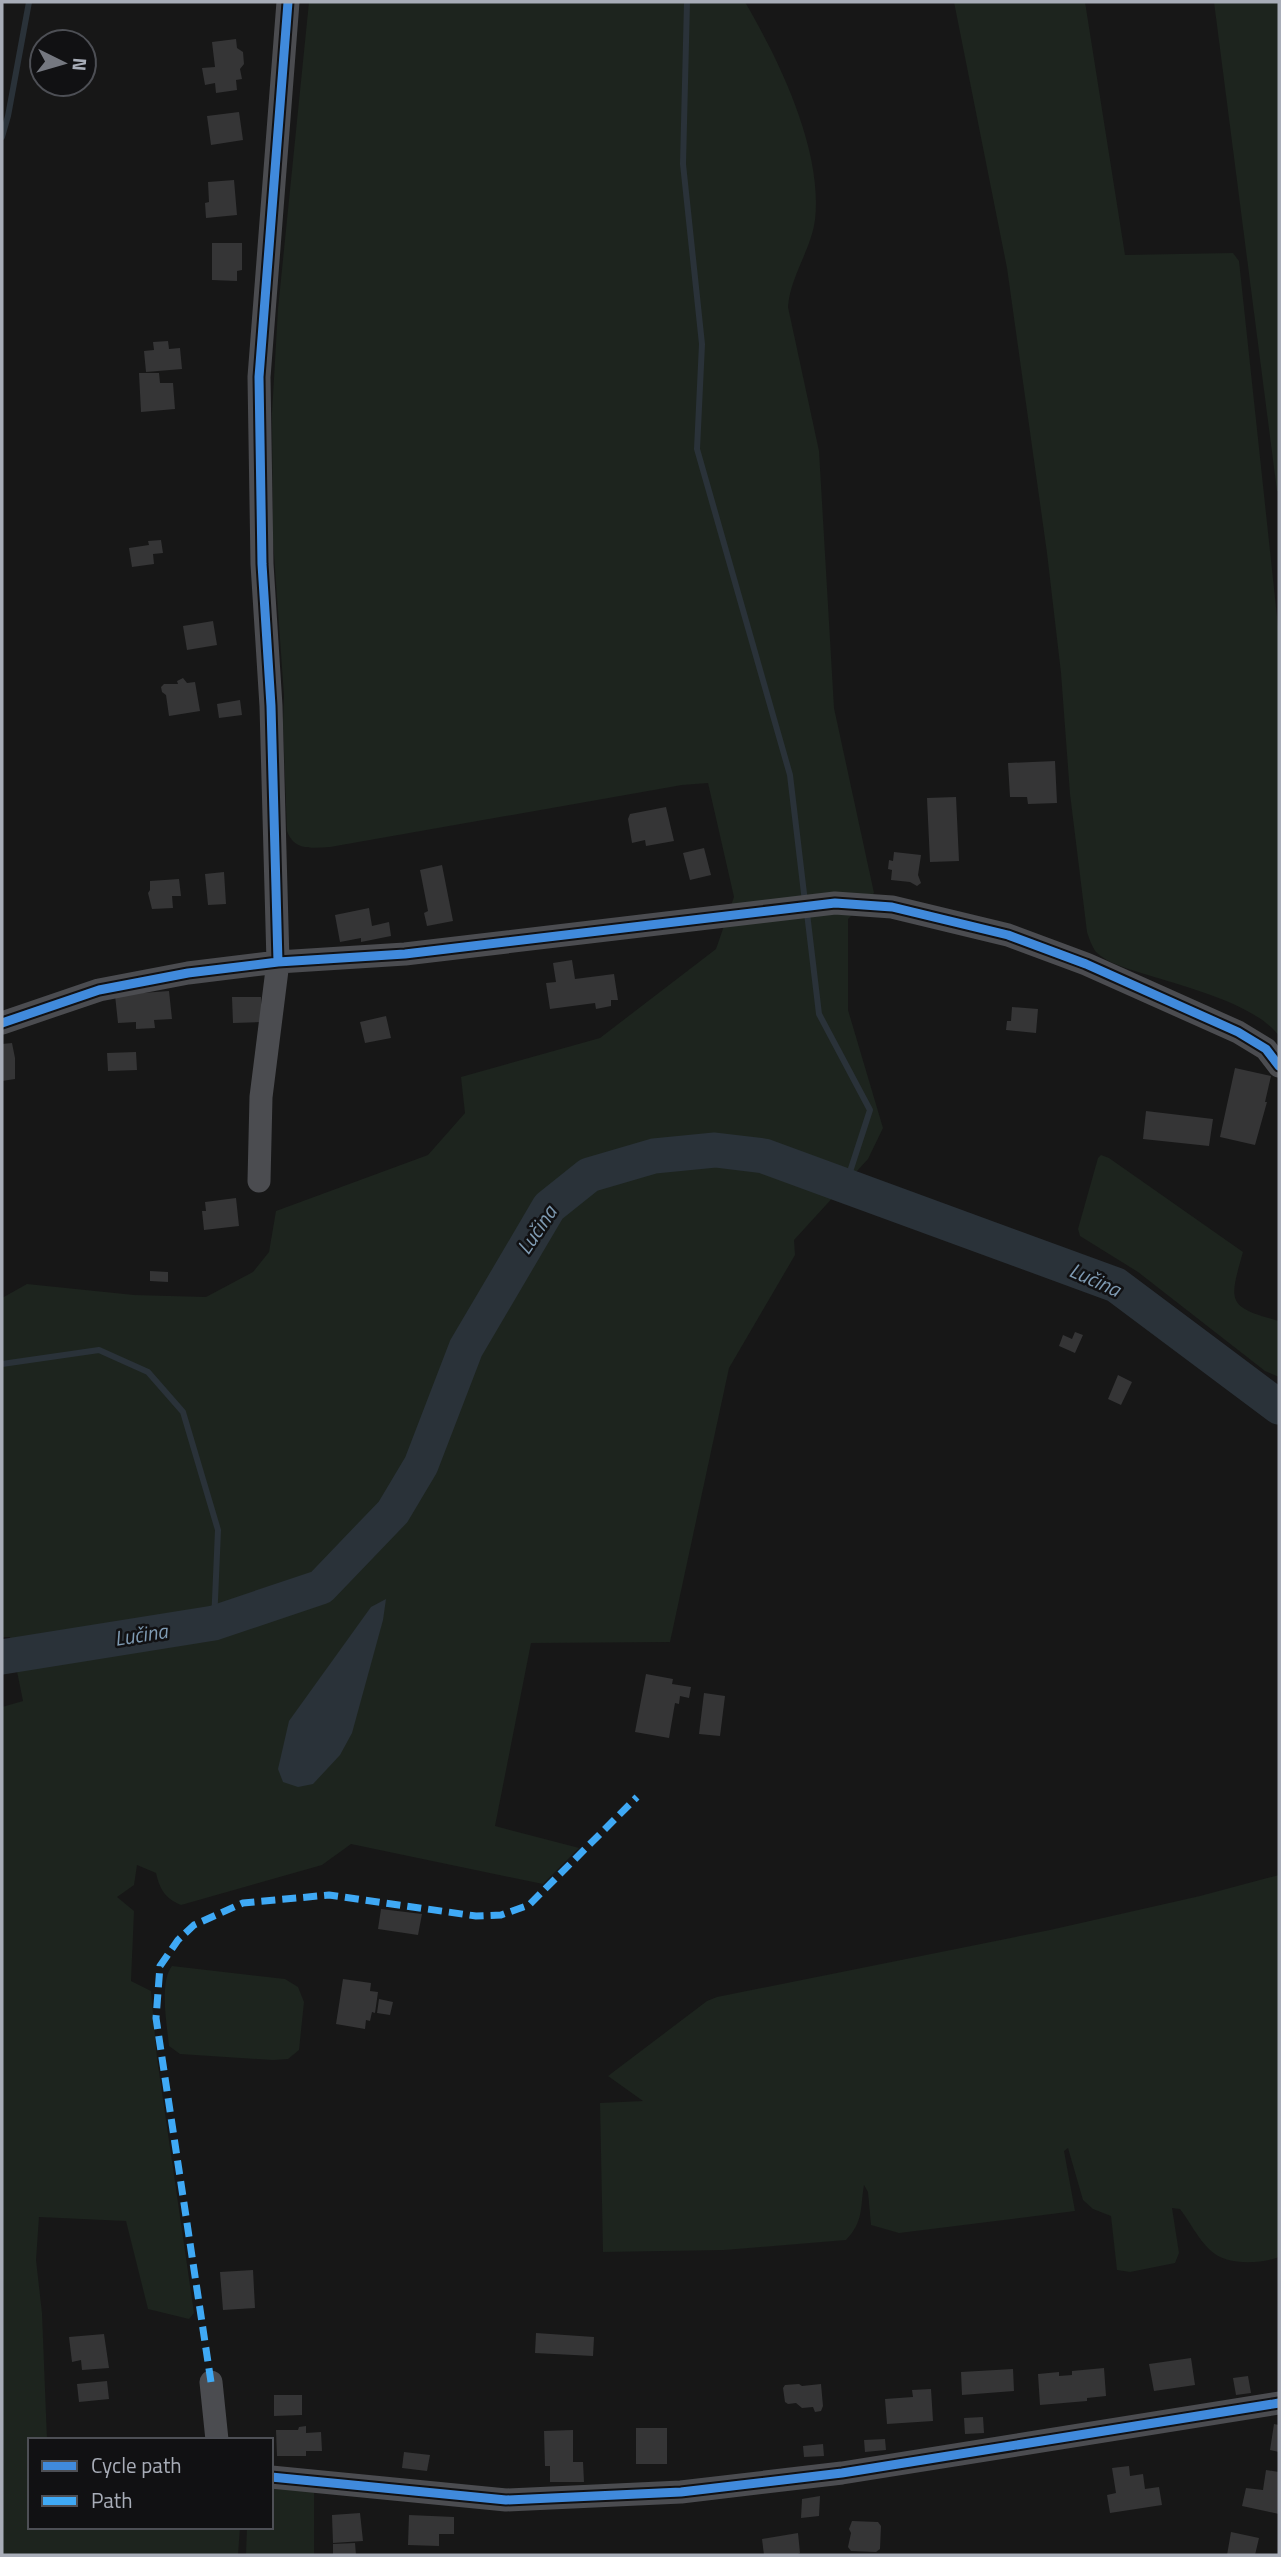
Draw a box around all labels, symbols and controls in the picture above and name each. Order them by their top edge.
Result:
north arrow [28,28,98,98]
text: N [65,57,95,72]
water label: Lučina [508,1197,565,1260]
water label: Lučina [1065,1254,1128,1305]
water label: Lučina [112,1614,171,1654]
legend [28,2438,273,2529]
text: Cycle path [91,2449,182,2481]
text: Path [91,2484,133,2516]

